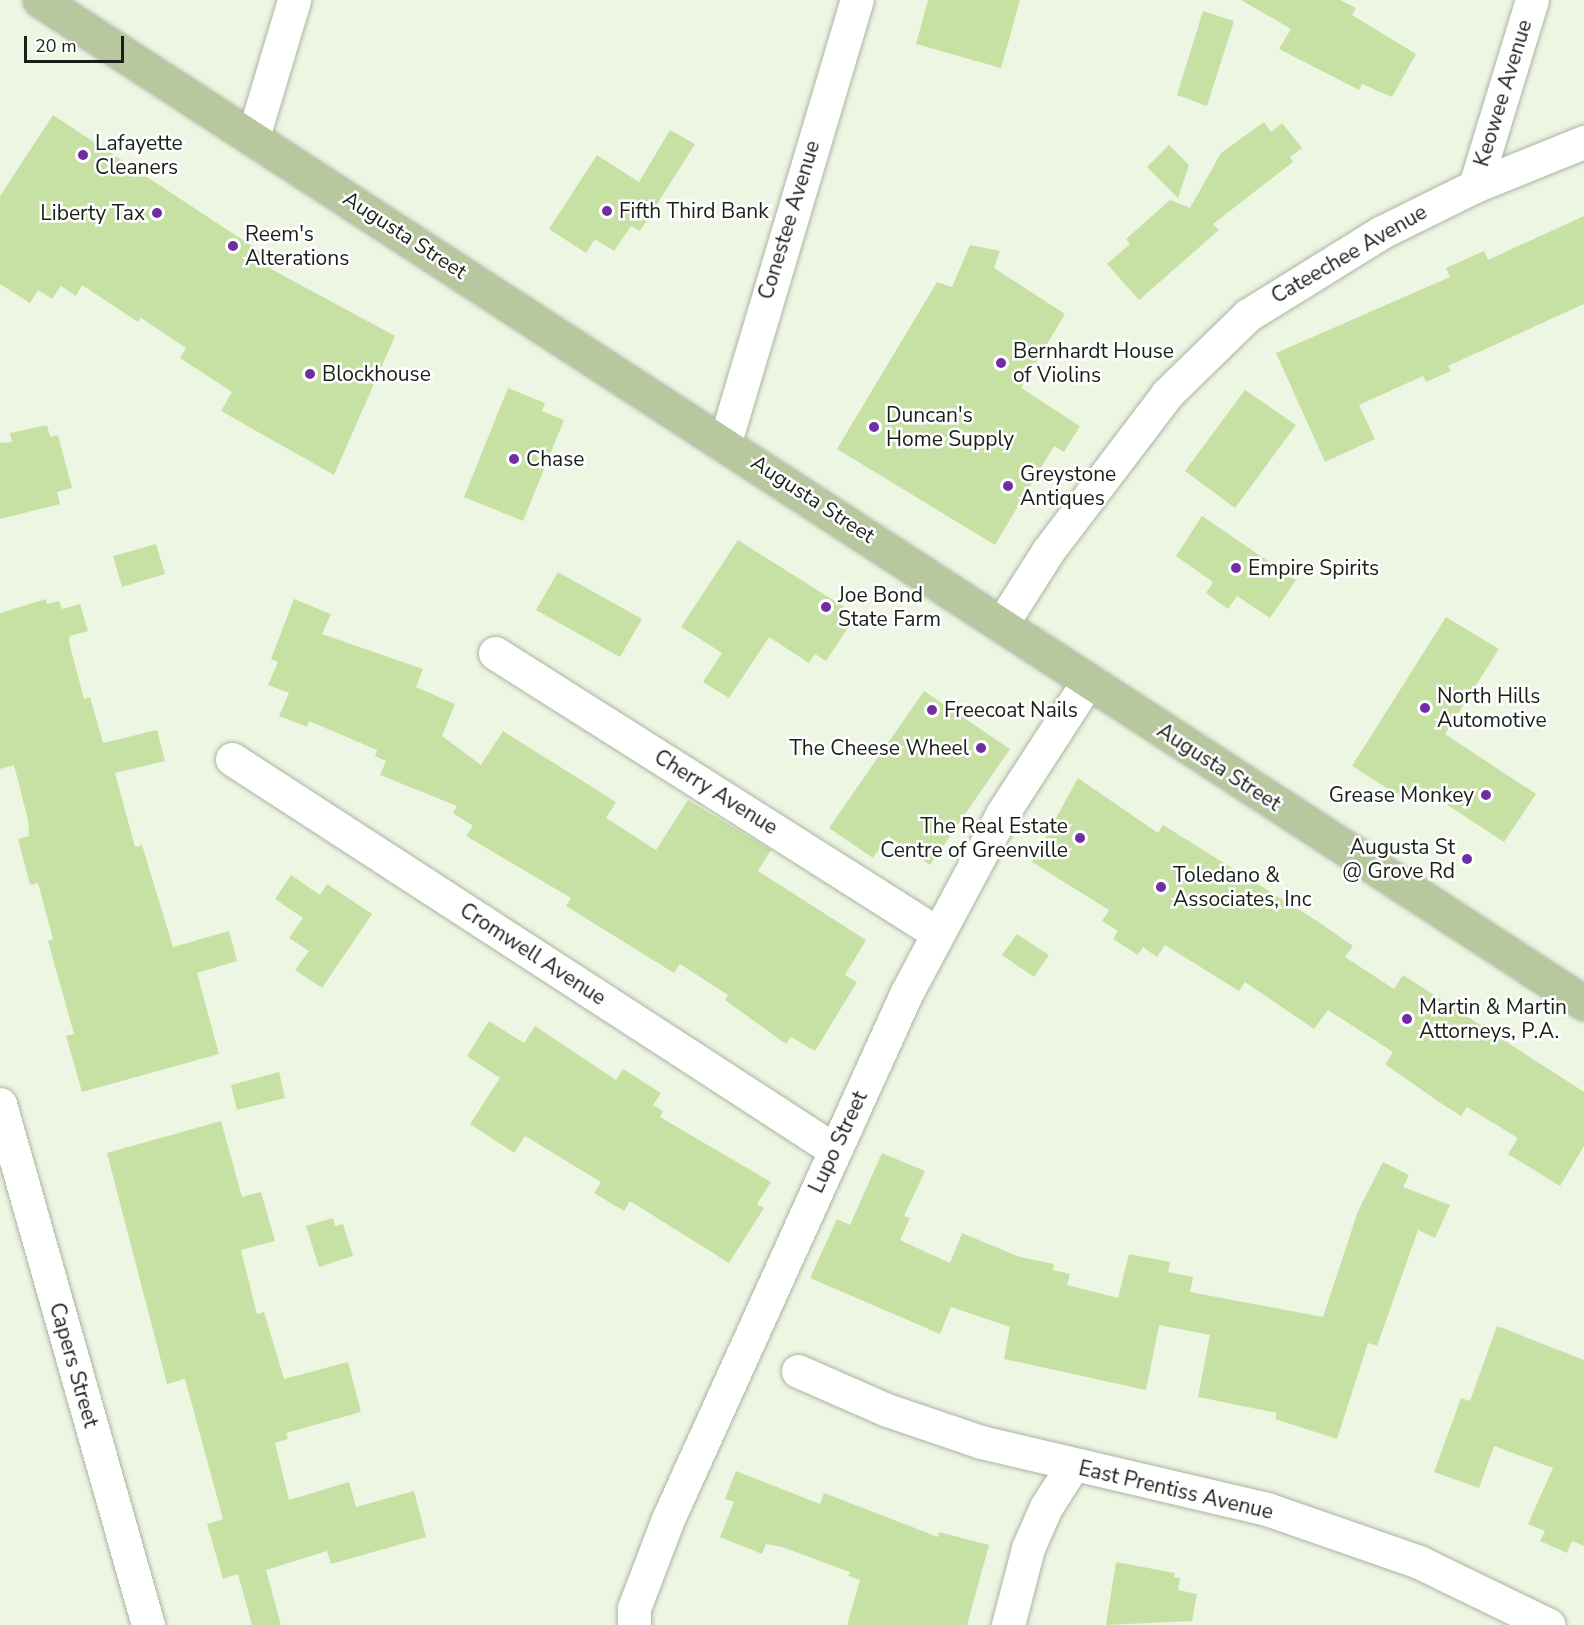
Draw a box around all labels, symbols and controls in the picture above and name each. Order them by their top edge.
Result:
street label: Keowee Avenue [1469,16,1537,170]
scale bar [27,24,128,62]
text: 20 m [35,34,77,58]
place label: Lafayette Cleaners [95,130,183,180]
street label: Conestee Avenue [753,138,825,302]
marker: Lafayette Cleaners [76,148,90,162]
street label: Augusta Street [338,186,472,284]
place label: Fifth Third Bank [619,198,769,224]
street label: Cateechee Avenue [1267,199,1431,309]
place label: Liberty Tax [40,200,145,226]
marker: Fifth Third Bank [600,204,614,218]
marker: Liberty Tax [150,206,164,220]
place label: Reem's Alterations [245,221,349,271]
marker: Reem's Alterations [226,239,240,253]
place label: Bernhardt House of Violins [1013,338,1174,388]
marker: Bernhardt House of Violins [994,356,1008,370]
place label: Blockhouse [322,361,431,387]
marker: Blockhouse [303,367,317,381]
place label: Duncan's Home Supply [886,402,1014,452]
marker: Duncan's Home Supply [867,420,881,434]
place label: Chase [526,446,584,472]
street label: Augusta Street [746,450,880,548]
marker: Chase [507,452,521,466]
place label: Greystone Antiques [1020,461,1116,511]
marker: Greystone Antiques [1001,479,1015,493]
place label: Empire Spirits [1248,555,1379,581]
marker: Empire Spirits [1229,561,1243,575]
place label: Joe Bond State Farm [838,582,941,632]
marker: Joe Bond State Farm [819,600,833,614]
place label: North Hills Automotive [1437,683,1547,733]
place label: Freecoat Nails [944,697,1078,723]
marker: North Hills Automotive [1418,701,1432,715]
marker: Freecoat Nails [925,703,939,717]
street label: Augusta Street [1152,718,1286,816]
place label: The Cheese Wheel [789,735,969,761]
marker: The Cheese Wheel [974,741,988,755]
street label: Cherry Avenue [650,744,782,840]
place label: Grease Monkey [1329,782,1474,808]
marker: Grease Monkey [1479,788,1493,802]
place label: The Real Estate Centre of Greenville [880,813,1068,863]
marker: The Real Estate Centre of Greenville [1073,831,1087,845]
place label: Augusta St @ Grove Rd [1342,834,1455,884]
marker: Augusta St @ Grove Rd [1460,852,1474,866]
place label: Toledano & Associates, Inc [1173,862,1311,912]
marker: Toledano & Associates, Inc [1154,880,1168,894]
street label: Cromwell Avenue [455,897,611,1011]
place label: Martin & Martin Attorneys, P.A. [1419,994,1567,1044]
marker: Martin & Martin Attorneys, P.A. [1400,1012,1414,1026]
street label: Lupo Street [803,1087,873,1197]
street label: Capers Street [44,1300,104,1430]
street label: East Prentiss Avenue [1076,1455,1276,1525]

